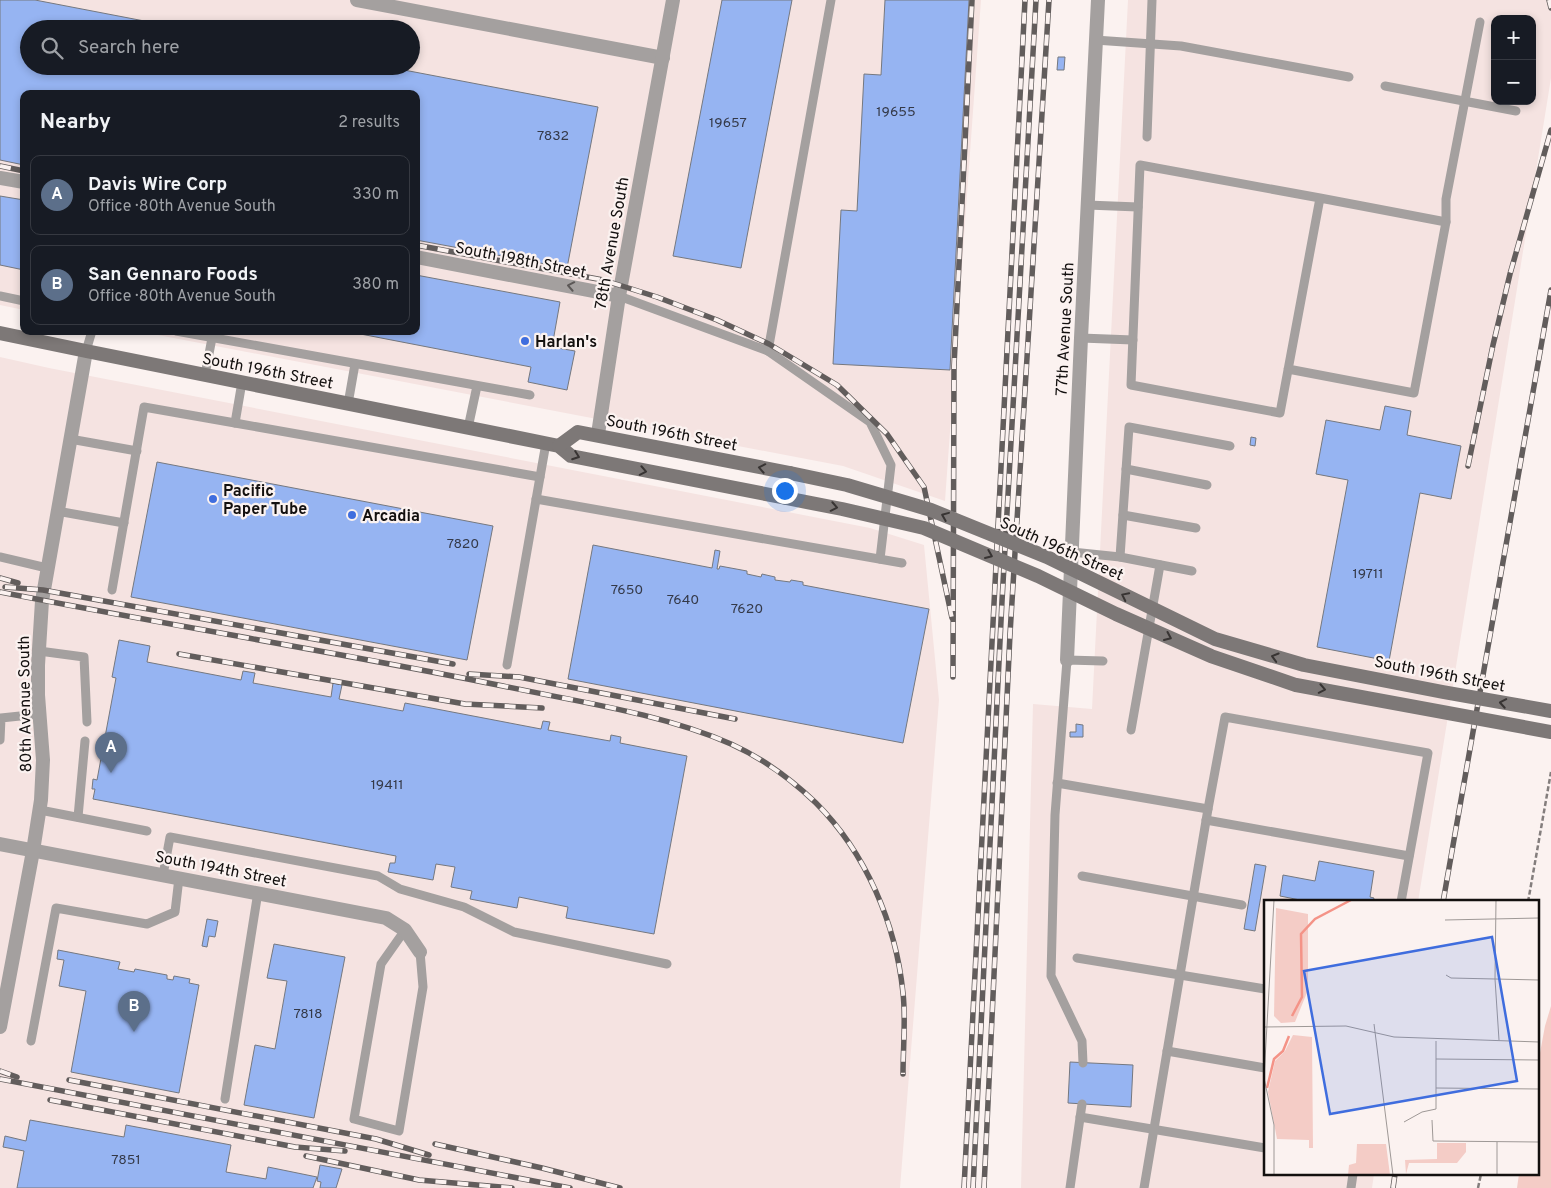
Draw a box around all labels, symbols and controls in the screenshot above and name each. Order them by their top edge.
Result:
map controls [1491,15,1536,105]
button: + [1491,15,1536,60]
search box [20,20,420,75]
icon: search [38,34,66,62]
text: Search here [78,36,180,60]
button: − [1491,60,1536,105]
house number: 19655 [876,104,916,121]
text: Nearby [40,109,111,136]
text: 2 results [338,113,400,133]
house number: 19657 [709,115,747,132]
house number: 7832 [537,128,569,145]
text: Davis Wire Corp [88,173,227,197]
street label: 78th Avenue South [591,175,634,311]
text: A [51,185,63,205]
text: 330 m [352,185,399,205]
text: Office · 80th Avenue South [88,197,276,217]
street label: South 198th Street [453,238,588,283]
street label: 77th Avenue South [1053,262,1079,396]
text: San Gennaro Foods [88,263,258,287]
text: B [51,275,63,295]
text: 380 m [352,275,399,295]
one-way arrow [567,282,575,292]
text: Office · 80th Avenue South [88,287,276,307]
place label: Harlan's [535,333,597,353]
marker: Harlan's [519,335,531,347]
street label: South 196th Street [200,349,335,395]
street label: South 196th Street [604,411,739,457]
one-way arrow [571,451,580,461]
one-way arrow [757,463,766,473]
one-way arrow [639,465,648,476]
your location [772,478,798,504]
place label: Pacific Paper Tube [223,482,307,520]
marker: Pacific Paper Tube [207,493,219,505]
one-way arrow [830,502,839,512]
place label: Arcadia [362,507,420,527]
marker: Arcadia [346,509,358,521]
one-way arrow [941,511,950,522]
street label: South 196th Street [996,514,1126,586]
house number: 7820 [447,536,479,553]
one-way arrow [984,549,993,559]
house number: 19711 [1352,566,1384,583]
house number: 7650 [611,582,643,599]
house number: 7640 [667,592,699,609]
one-way arrow [1121,592,1130,602]
house number: 7620 [731,601,763,618]
one-way arrow [1163,631,1172,642]
street label: 80th Avenue South [15,635,37,773]
one-way arrow [1272,652,1280,662]
street label: South 196th Street [1372,652,1507,698]
one-way arrow [1317,684,1326,694]
one-way arrow [1499,698,1507,708]
pin: A [95,732,127,773]
house number: 19411 [371,777,403,794]
street label: South 194th Street [153,847,288,893]
inset map [1264,900,1538,1176]
pin: B [118,991,150,1032]
house number: 7818 [293,1006,323,1023]
house number: 7851 [111,1152,141,1169]

